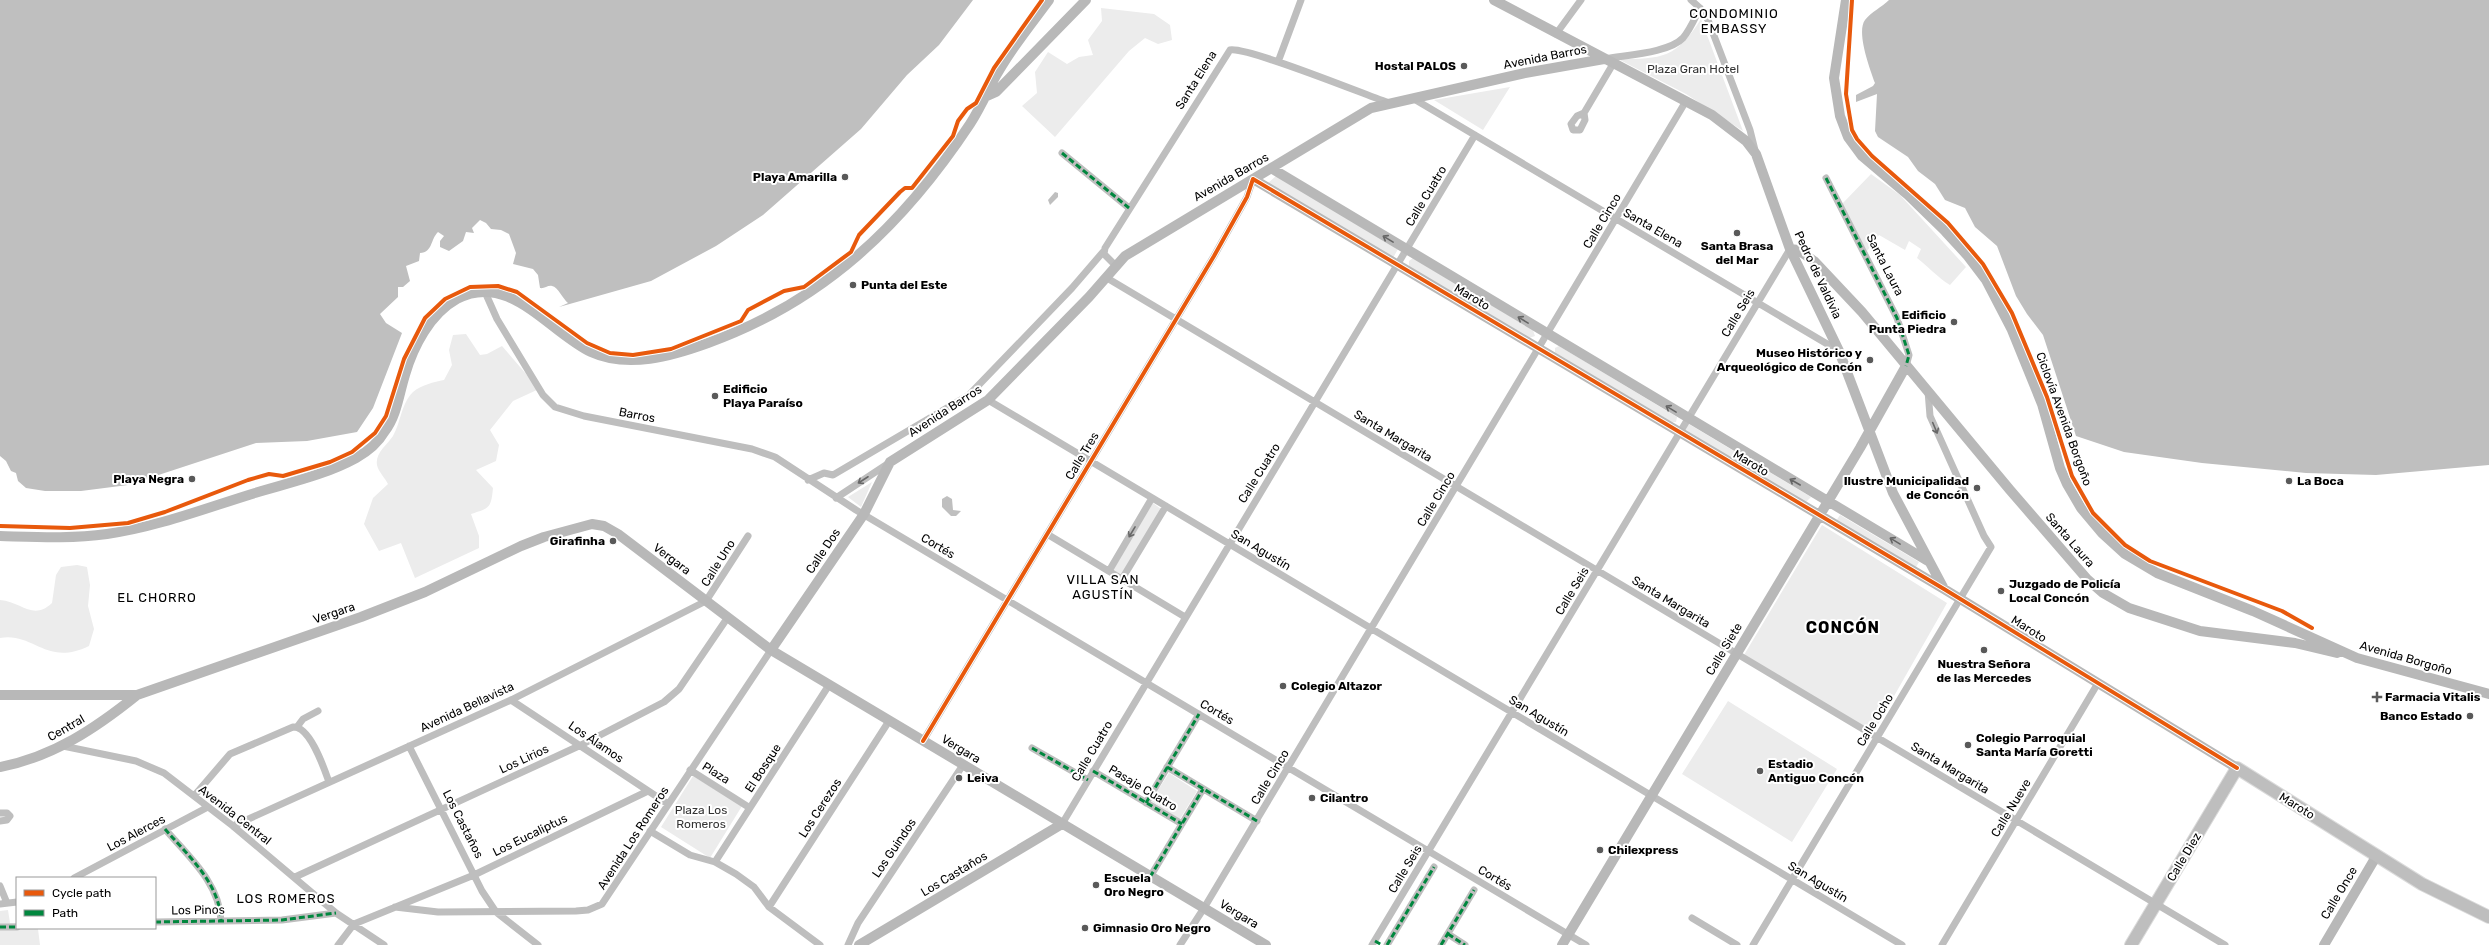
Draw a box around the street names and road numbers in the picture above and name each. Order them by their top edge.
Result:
street label: Avenida Barros [1502,42,1588,72]
street label: Santa Elena [1172,48,1220,112]
street label: Avenida Barros [1191,150,1271,204]
street label: Calle Cuatro [1403,163,1450,229]
street label: Calle Cinco [1580,191,1624,251]
street label: Santa Elena [1621,205,1685,251]
street label: Pedro de Valdivia [1792,229,1844,321]
street label: Santa Laura [1864,232,1906,298]
street label: Maroto [1452,281,1492,313]
street label: Calle Seis [1718,287,1758,339]
street label: Ciclovía Avenida Borgoño [2033,350,2095,488]
street label: Avenida Barros [906,382,984,440]
street label: Barros [618,405,656,425]
street label: Santa Margarita [1351,407,1435,465]
street label: Calle Tres [1062,430,1102,482]
street label: Calle Cuatro [1235,440,1283,506]
street label: Maroto [1731,447,1771,479]
street label: Calle Cinco [1414,469,1458,529]
street label: Santa Laura [2043,510,2097,570]
street label: Calle Dos [803,526,843,576]
street label: San Agustín [1229,527,1293,573]
street label: Cortés [919,530,957,562]
street label: Calle Uno [698,537,738,589]
street label: Vergara [651,540,693,578]
street label: Calle Seis [1552,565,1592,617]
street label: Santa Margarita [1629,573,1713,631]
street label: Vergara [311,599,357,627]
street label: Maroto [2009,613,2049,645]
street label: Calle Siete [1703,620,1745,678]
street label: Avenida Borgoño [2358,638,2454,678]
street label: Avenida Bellavista [418,679,516,735]
street label: Calle Ocho [1854,691,1896,749]
street label: San Agustín [1507,693,1571,739]
street label: Cortés [1198,696,1236,728]
street label: Central [45,712,87,744]
street label: Los Álamos [566,718,626,766]
street label: Calle Cuatro [1069,718,1116,784]
street label: Vergara [939,732,983,766]
street label: Santa Margarita [1908,739,1992,797]
street label: El Bosque [742,741,784,795]
street label: Los Lirios [497,742,551,776]
street label: Calle Cinco [1248,747,1292,807]
street label: Plaza [700,759,732,787]
street label: Pasaje Cuatro [1106,762,1180,814]
street label: Los Cerezos [796,776,844,840]
street label: Calle Nueve [1988,776,2034,840]
street label: Avenida Central [196,782,274,848]
street label: Avenida Los Romeros [595,784,671,892]
street label: Los Castaños [440,787,486,861]
street label: Maroto [2277,790,2317,822]
street label: Los Eucaliptus [490,811,570,859]
street label: Los Alerces [105,812,167,854]
street label: Los Guindos [869,816,919,880]
street label: Calle Diez [2164,830,2204,884]
street label: Calle Seis [1385,843,1425,895]
street label: Los Castaños [918,849,990,899]
street label: San Agustín [1786,859,1850,905]
street label: Cortés [1476,862,1514,894]
street label: Calle Once [2318,864,2360,922]
street label: Vergara [1217,897,1261,931]
street label: Los Pinos [171,903,225,917]

